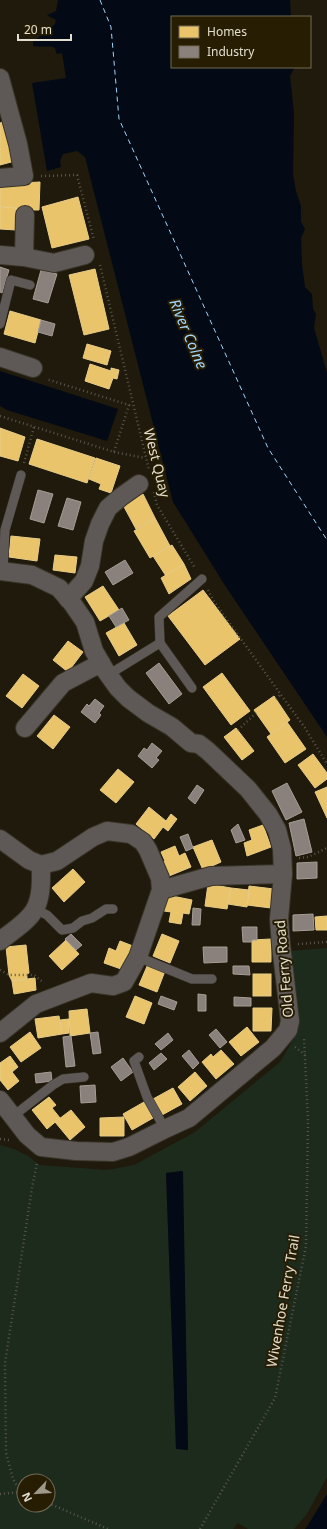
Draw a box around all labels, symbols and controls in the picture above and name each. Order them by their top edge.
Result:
scale bar [18,16,71,42]
legend [171,16,311,68]
text: 20 m [24,21,52,38]
text: Homes [207,23,247,40]
text: Industry [207,43,255,60]
water label: River Colne [165,296,213,372]
street label: West Quay [140,426,175,500]
street label: Old Ferry Road [270,919,297,1019]
street label: Wivenhoe Ferry Trail [262,1233,304,1369]
north arrow [16,1473,56,1513]
text: N [18,1490,35,1505]

